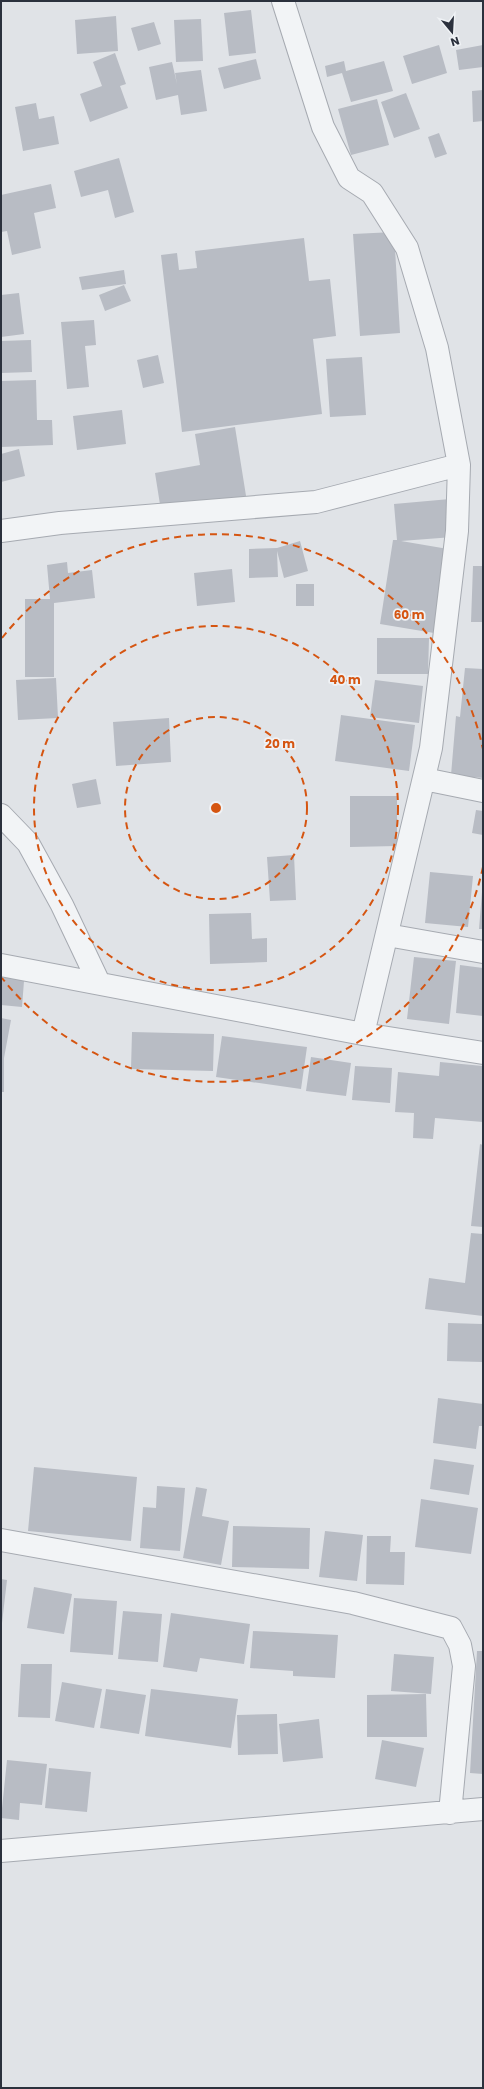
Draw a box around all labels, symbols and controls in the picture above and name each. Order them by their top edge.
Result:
north arrow [432,12,472,52]
text: N [449,33,462,50]
text: 60 m [394,606,425,623]
text: 40 m [329,671,361,688]
text: 20 m [265,735,295,752]
centre of rings [209,801,223,815]

